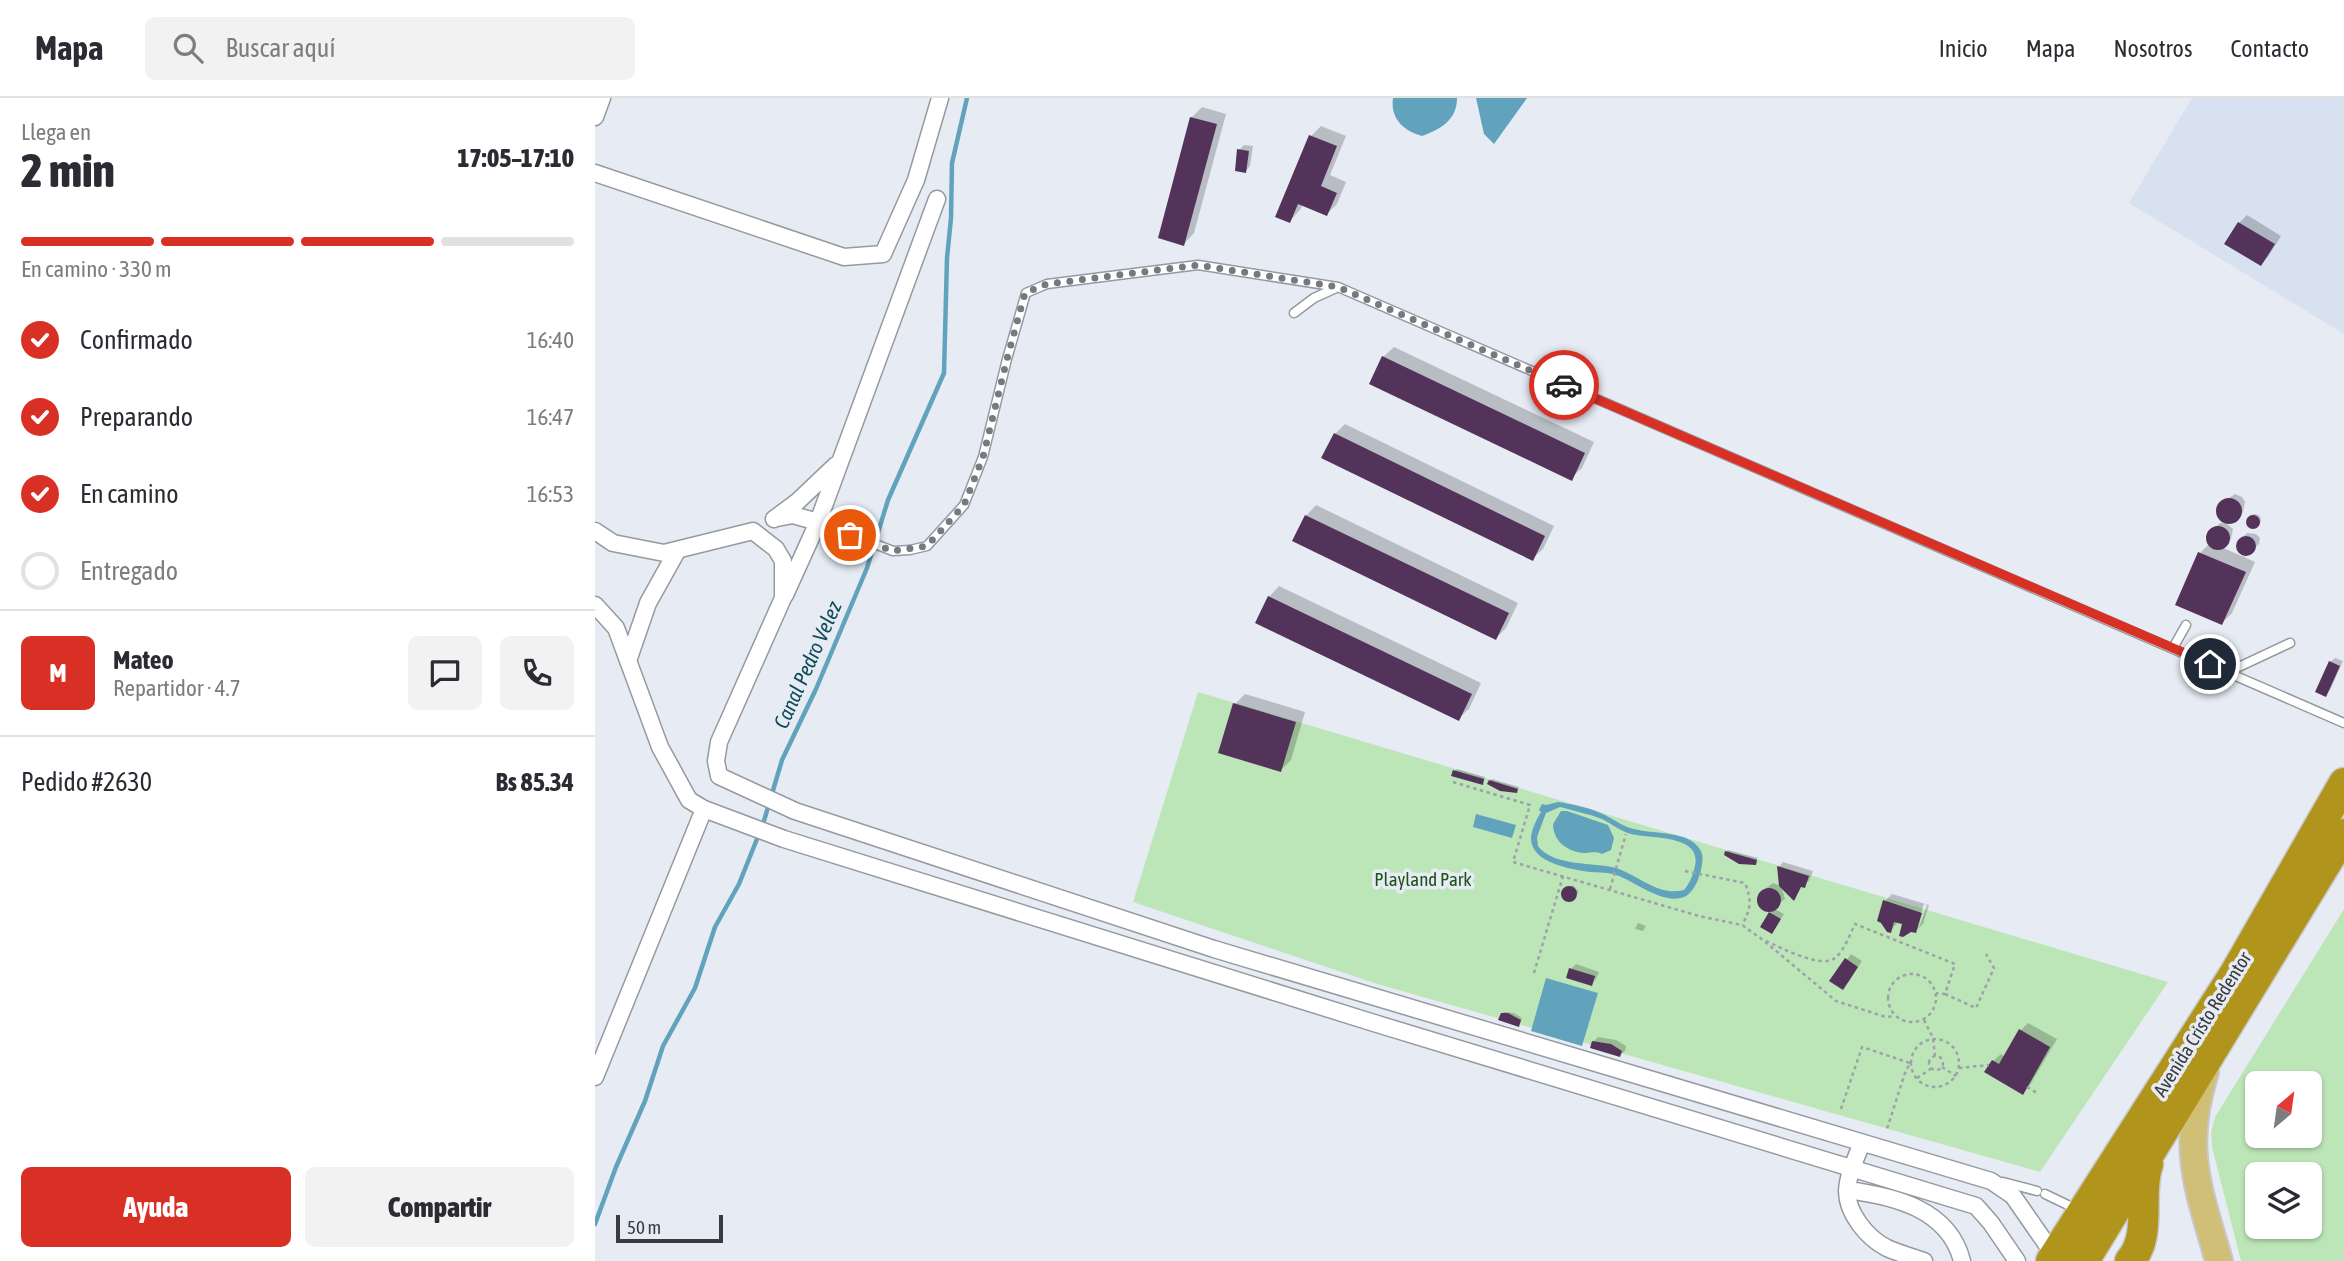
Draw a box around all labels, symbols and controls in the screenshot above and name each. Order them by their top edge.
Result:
search box [145,17,635,80]
text: Mapa [35,29,103,67]
icon: search [169,29,207,67]
text: Buscar aquí [225,33,335,63]
text: Inicio [1939,35,1988,62]
text: Mapa [2026,35,2075,62]
text: Nosotros [2113,35,2192,62]
text: Contacto [2230,35,2309,62]
text: Llega en [21,119,91,145]
text: 17:05–17:10 [457,143,574,173]
text: 2 min [21,144,115,197]
text: En camino · 330 m [21,256,172,282]
icon: check [21,321,59,359]
text: Confirmado [80,325,193,355]
text: 16:40 [527,327,574,353]
courier [1529,350,1599,420]
icon: car [1545,366,1583,404]
icon: check [21,398,59,436]
text: Preparando [80,402,193,432]
text: 16:47 [527,404,574,430]
icon: check [21,475,59,513]
text: En camino [80,479,179,509]
text: 16:53 [527,481,574,507]
pin [820,505,880,565]
icon: bag [831,516,869,554]
text: Entregado [80,556,178,586]
water label: Canal Pedro Velez [768,597,846,732]
pin [2180,634,2240,694]
button: chat [408,636,482,710]
button: phone [500,636,574,710]
text: Mateo [113,645,174,675]
icon: home [2191,645,2229,683]
text: M [49,658,67,688]
text: Repartidor · 4.7 [113,675,240,701]
text: Pedido #2630 [21,767,152,797]
text: Bs 85.34 [495,767,574,797]
park label: Playland Park [1374,868,1472,890]
street label: Avenida Cristo Redentor [2149,947,2256,1100]
north arrow [2245,1071,2322,1148]
map controls [2245,1071,2322,1239]
button: layers [2245,1162,2322,1239]
button: Ayuda [21,1167,291,1247]
button: Compartir [305,1167,574,1247]
scale bar [616,1212,723,1244]
text: 50 m [627,1216,661,1238]

